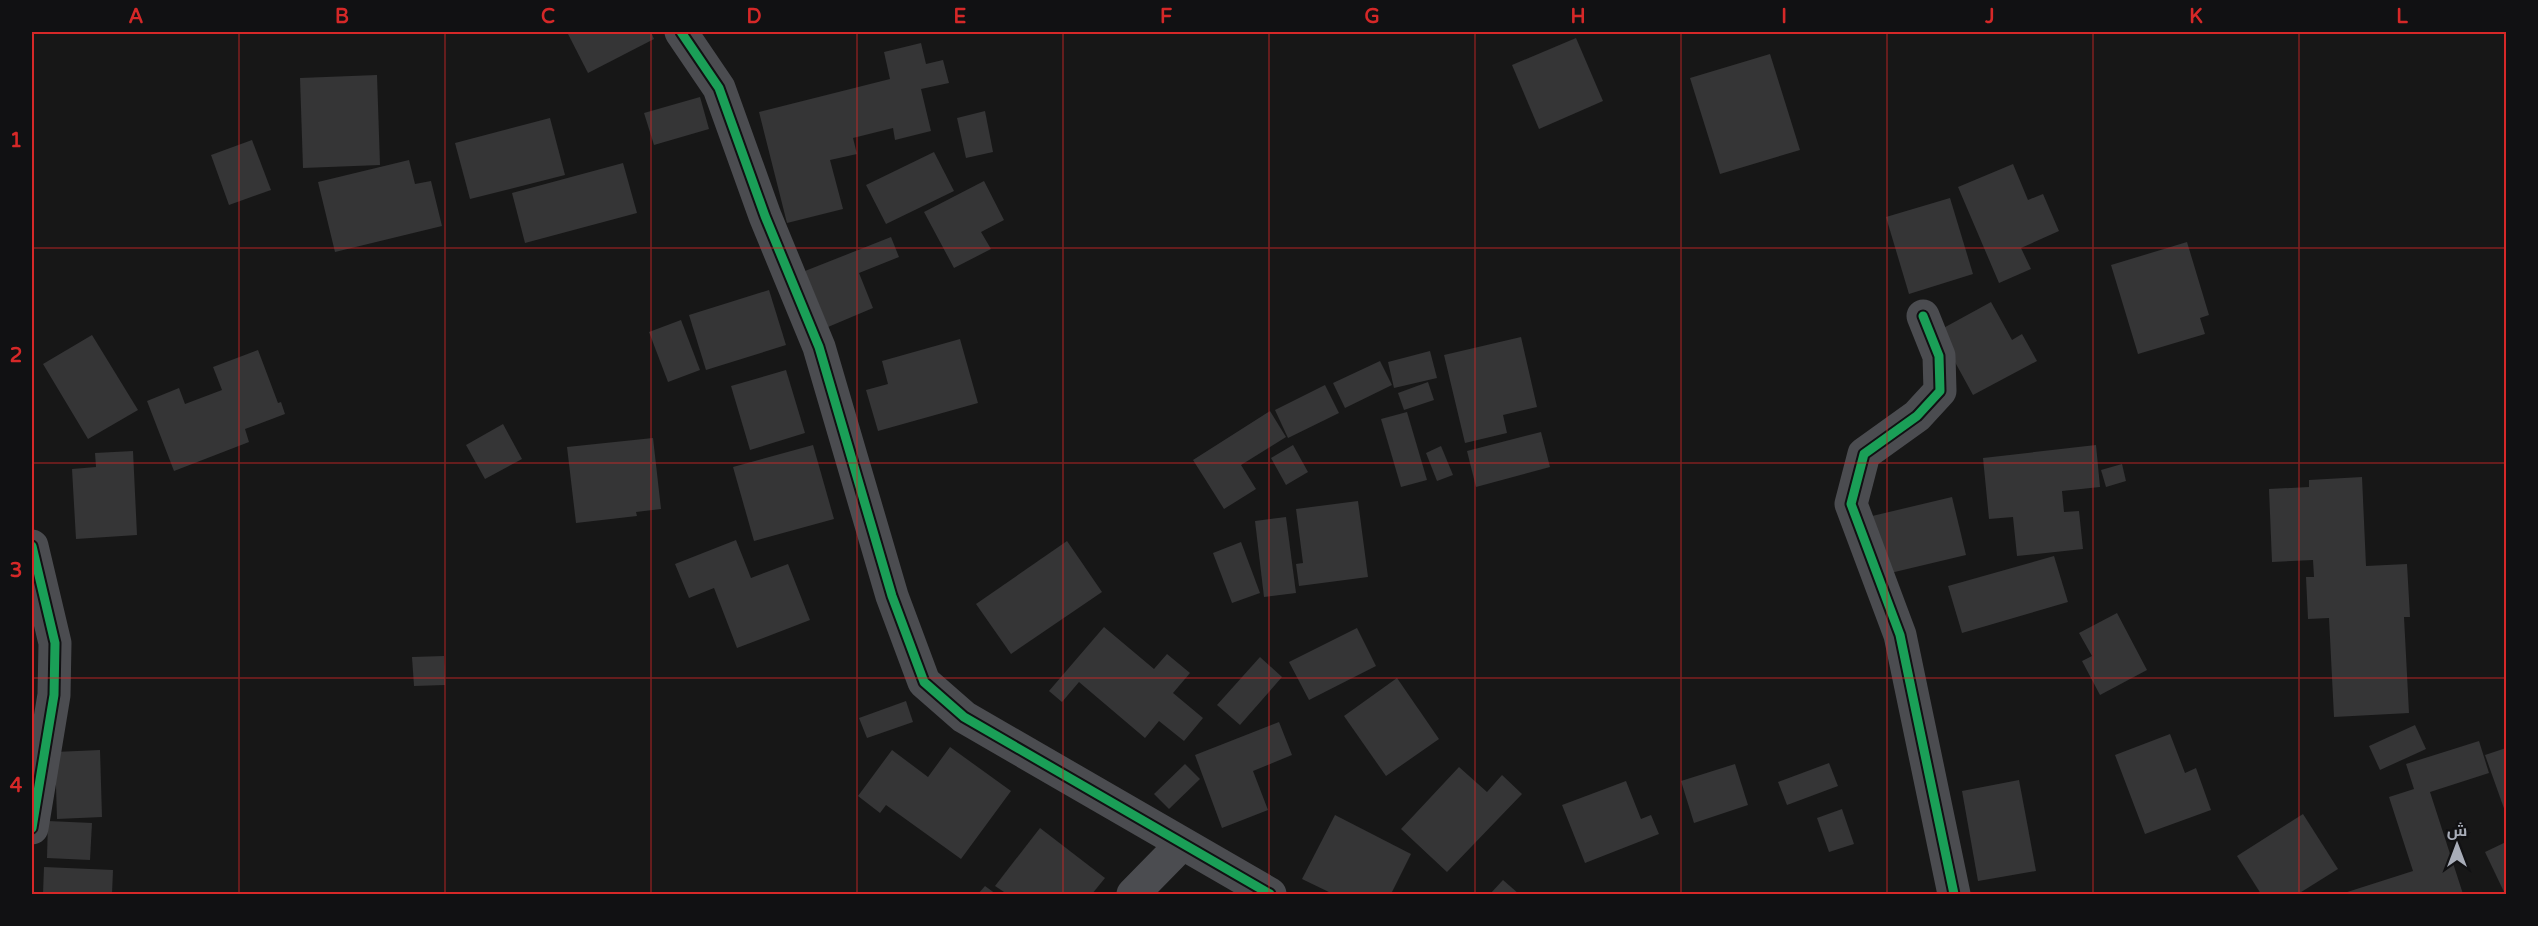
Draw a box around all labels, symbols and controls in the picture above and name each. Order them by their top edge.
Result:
text: A [129,5,144,29]
text: B [335,5,349,29]
text: C [541,5,555,29]
text: D [746,5,762,29]
text: E [954,5,967,29]
text: F [1160,5,1172,29]
text: G [1364,5,1380,29]
text: H [1570,5,1586,29]
text: I [1781,5,1787,29]
text: J [1984,5,1995,29]
text: K [2189,5,2203,29]
text: L [2396,5,2408,29]
text: 1 [10,129,22,153]
text: 2 [10,344,22,368]
text: 3 [10,559,22,583]
text: 4 [10,774,23,798]
north arrow [2427,815,2487,875]
text: ش [2447,821,2467,841]

